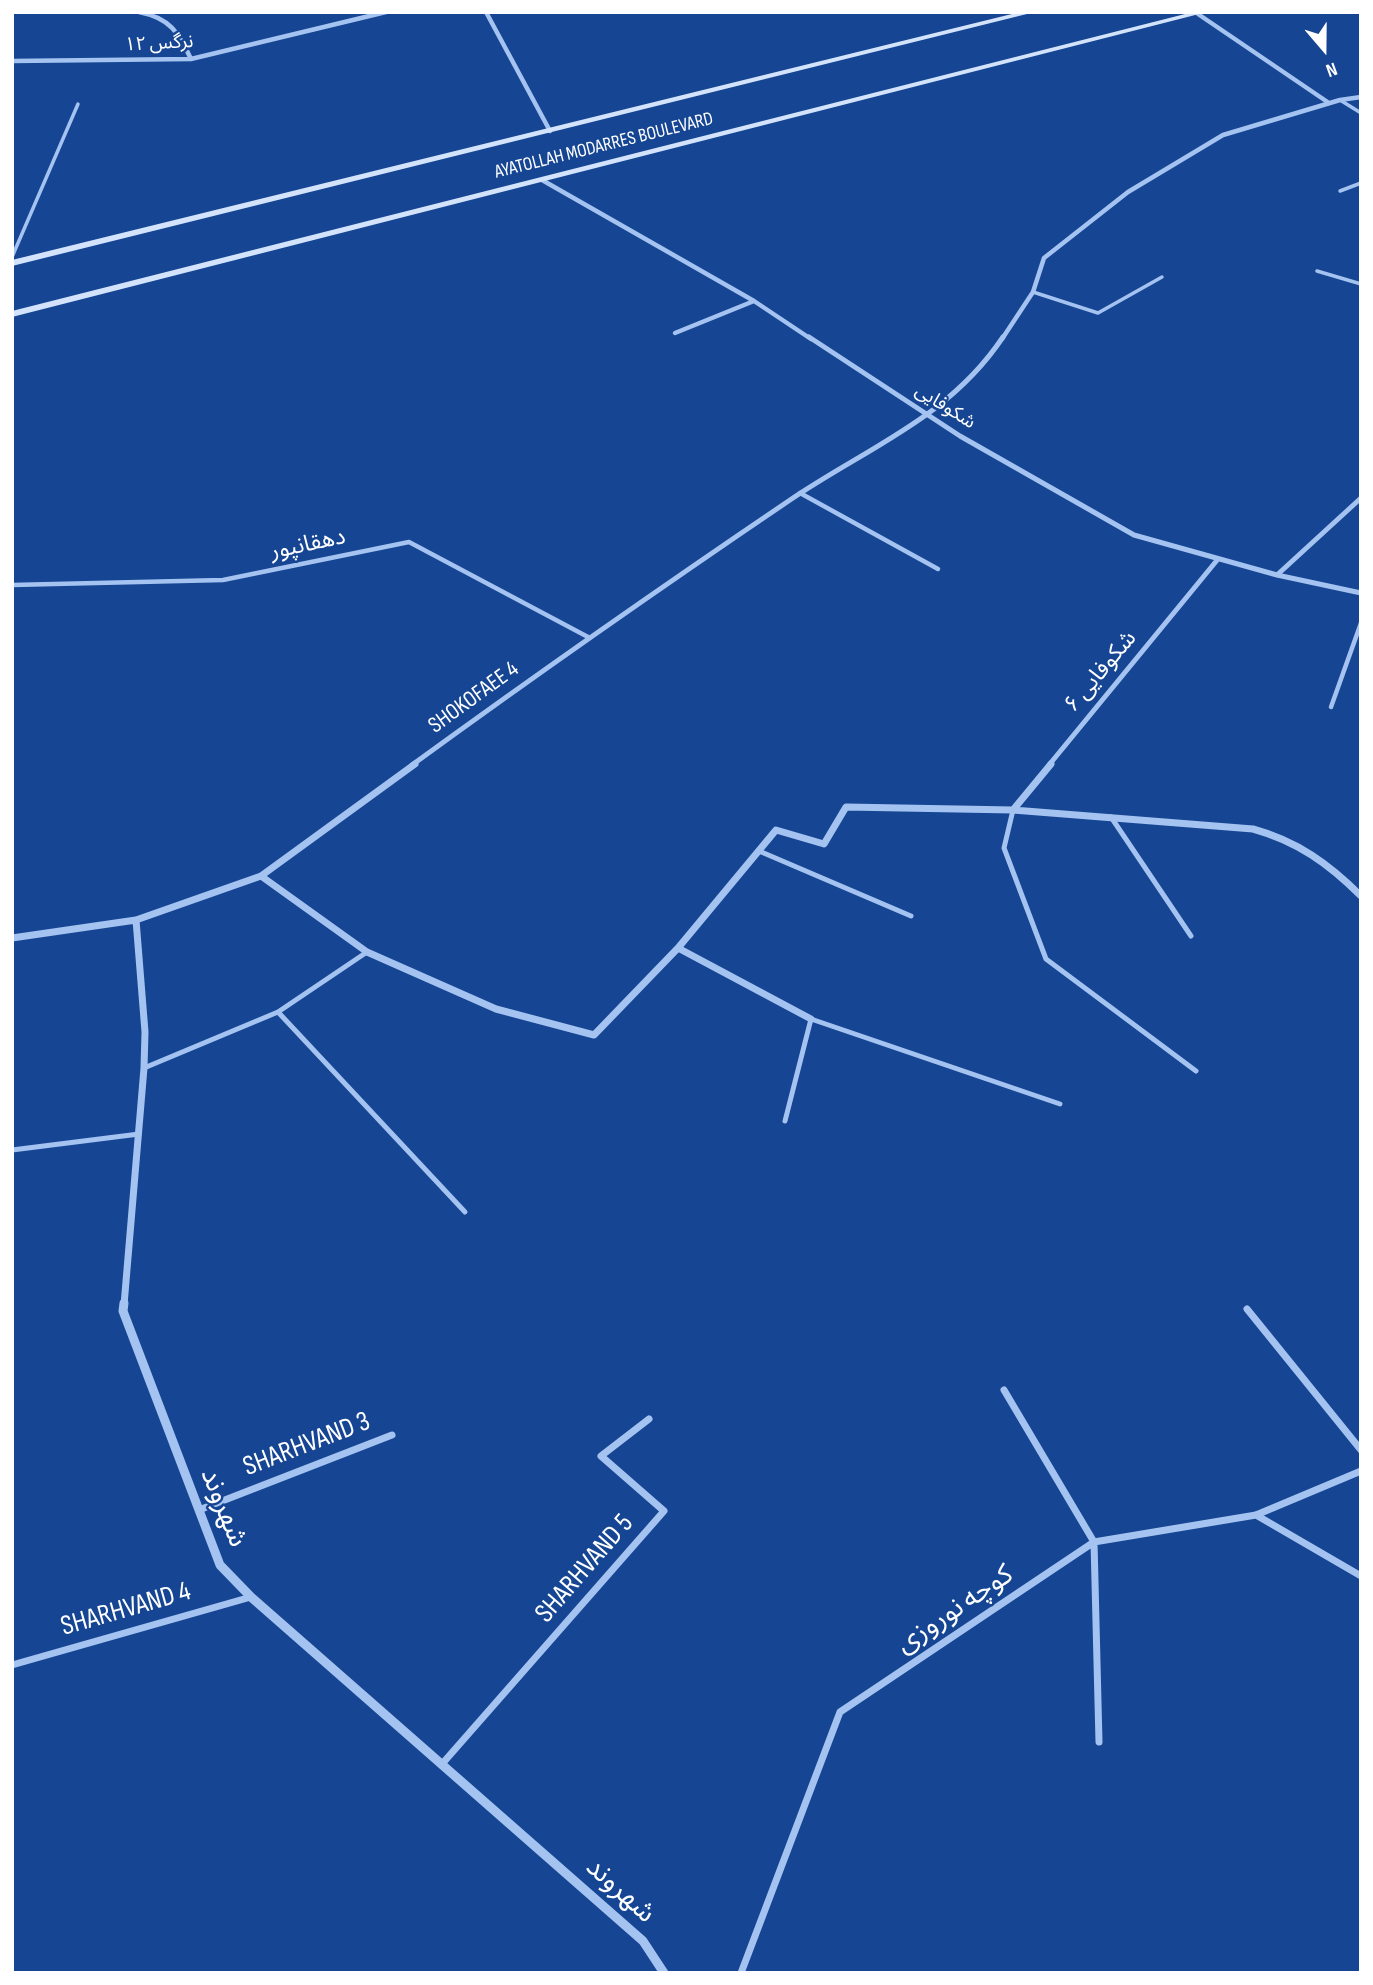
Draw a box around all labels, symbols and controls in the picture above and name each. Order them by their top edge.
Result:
north arrow [1289,14,1359,84]
street label: نرگس ۱۲ [124,31,194,57]
text: N [1323,57,1340,82]
street label: AYATOLLAH MODARRES BOULEVARD [492,108,716,184]
street label: شکوفایی [910,380,980,434]
street label: دهقانپور [268,524,348,566]
street label: شکوفایی ۶ [1059,626,1143,718]
street label: SHOKOFAEE 4 [423,656,525,740]
street label: SHARHVAND 3 [239,1405,375,1485]
street label: شهروند [192,1464,254,1552]
street label: SHARHVAND 5 [529,1508,641,1630]
street label: کوچه نوروزی [890,1558,1020,1662]
street label: SHARHVAND 4 [57,1575,195,1645]
street label: شهروند [578,1851,662,1931]

